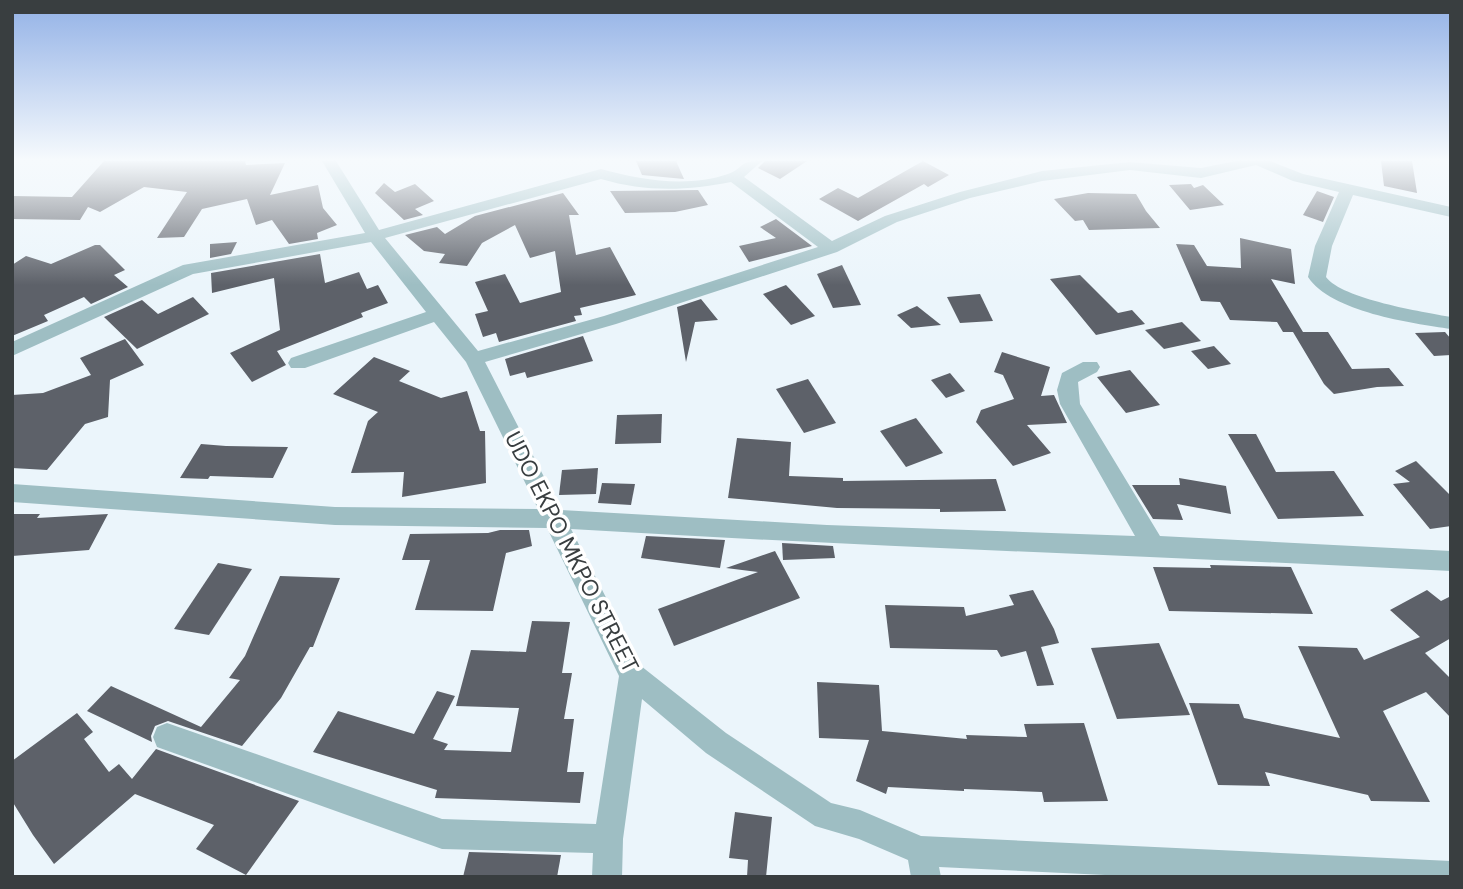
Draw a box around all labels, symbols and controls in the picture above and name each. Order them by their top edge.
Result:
street label: UDO EKPO MKPO STREET [498,426,646,678]

